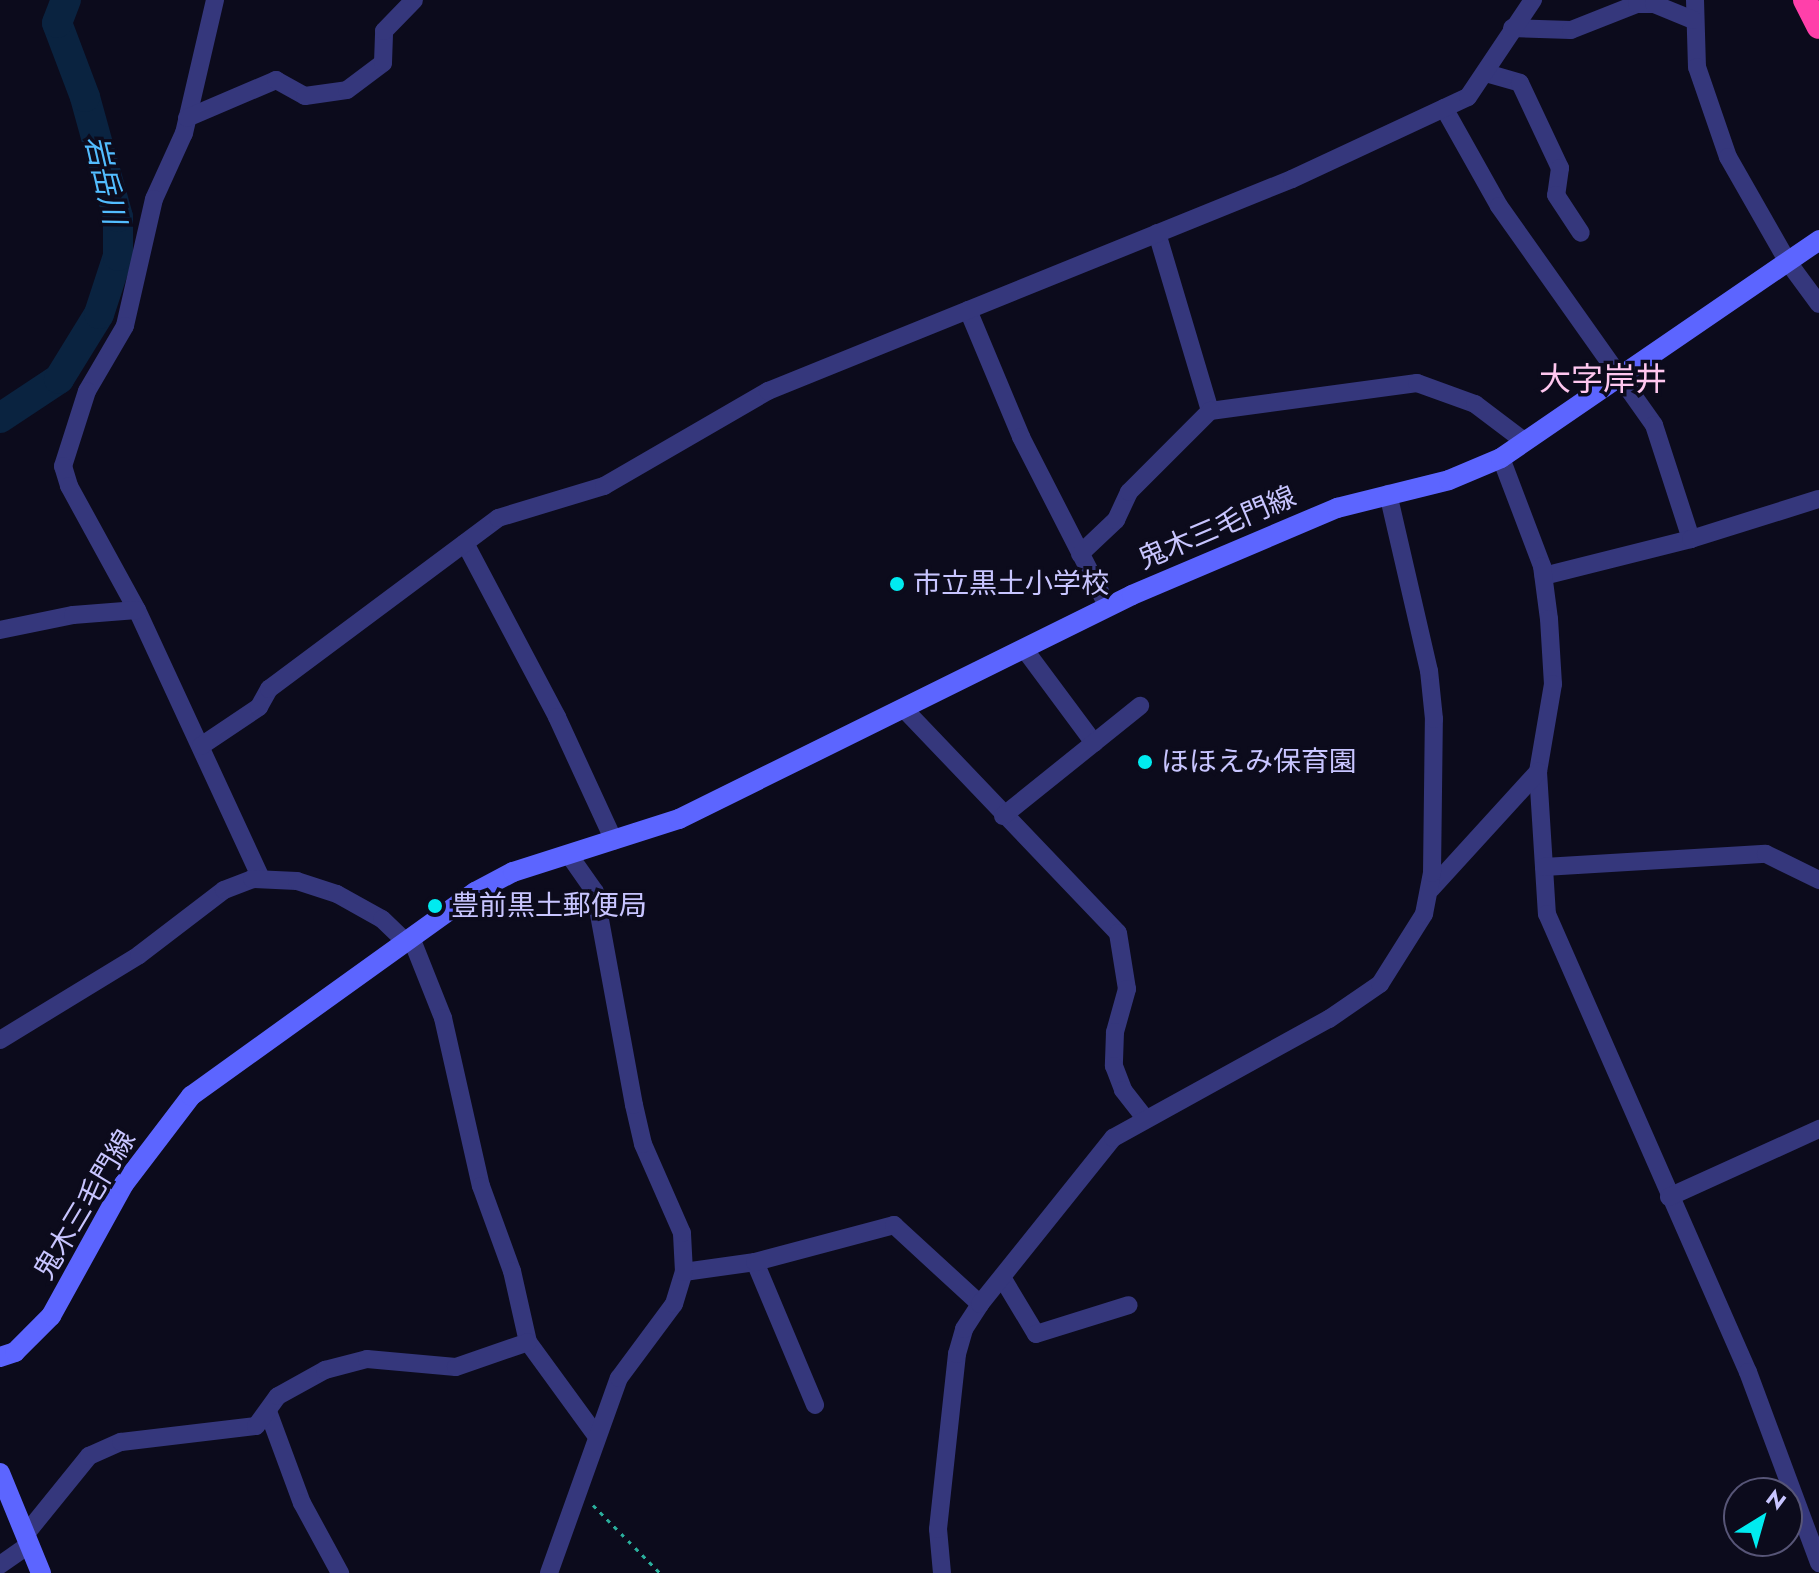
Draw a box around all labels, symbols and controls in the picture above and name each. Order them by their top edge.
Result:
water label: 岩岳川 [77,132,133,228]
district label: 大字岸井 [1539,360,1667,398]
street label: 鬼木三毛門線 [1133,480,1301,576]
place label: 市立黒土小学校 [913,567,1109,601]
marker: 市立黒土小学校 [888,575,906,593]
place label: ほほえみ保育園 [1161,745,1357,779]
marker: ほほえみ保育園 [1136,753,1154,771]
place label: 豊前黒土郵便局 [451,889,647,923]
marker: 豊前黒土郵便局 [426,897,444,915]
street label: 鬼木三毛門線 [27,1124,143,1286]
north arrow [1723,1477,1803,1557]
text: N [1760,1481,1793,1517]

